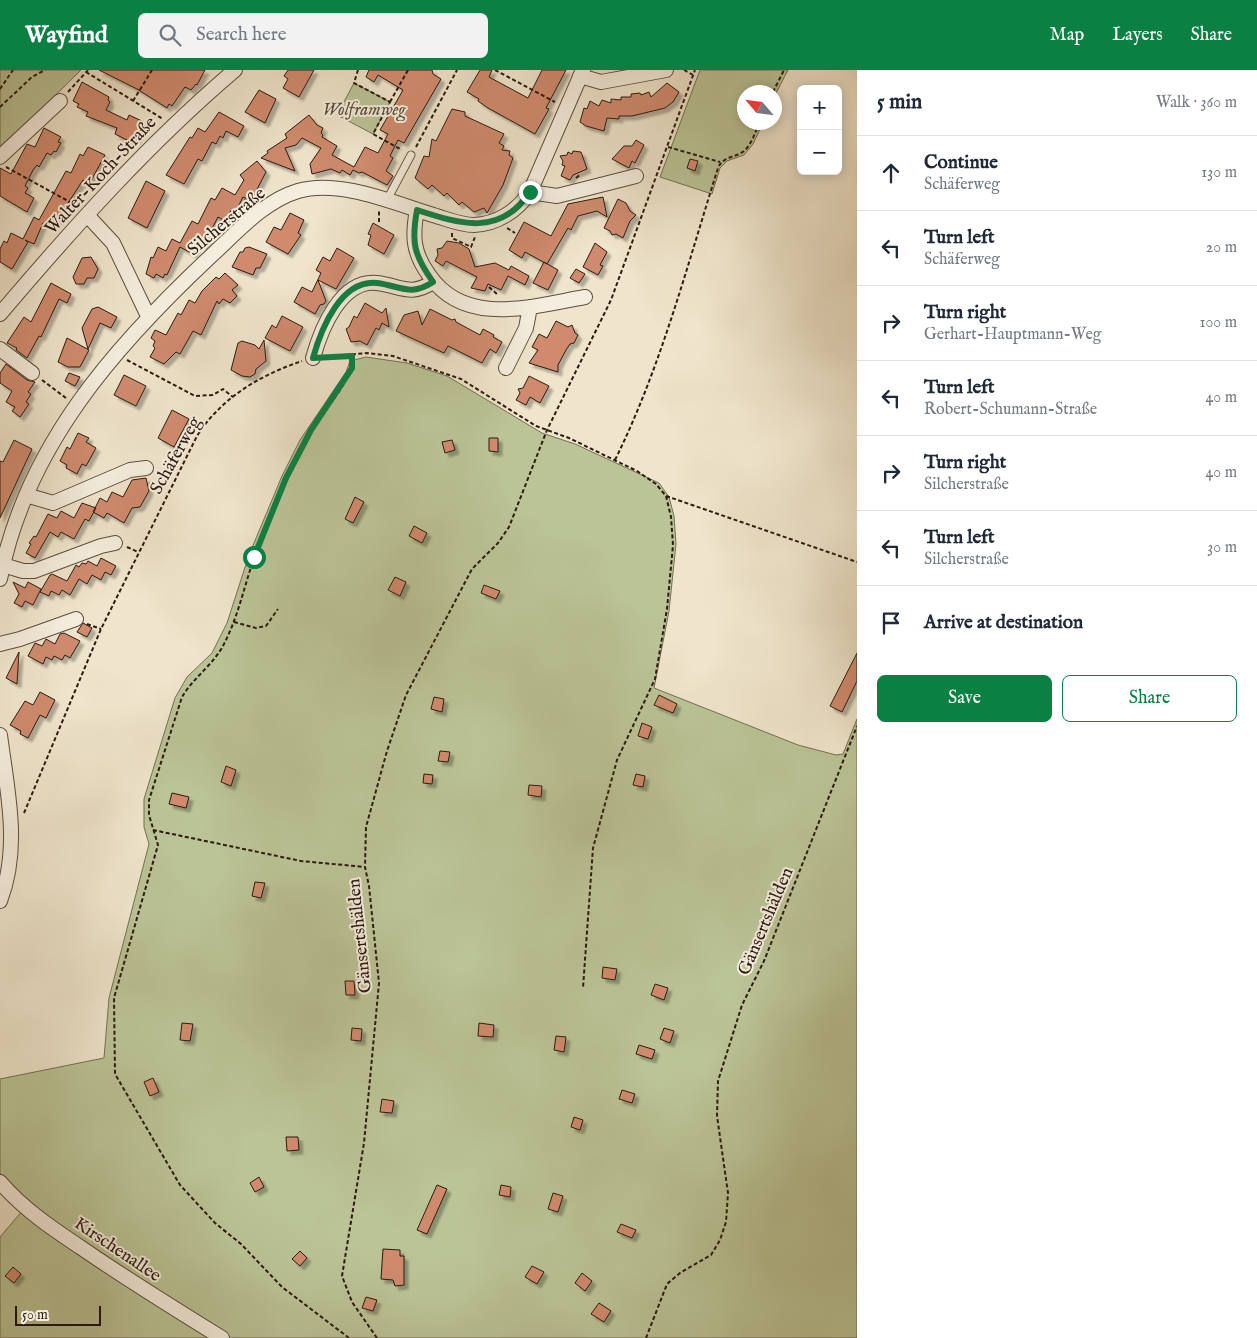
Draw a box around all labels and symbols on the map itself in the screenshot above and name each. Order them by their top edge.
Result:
north arrow [737,85,782,130]
park label: Wolframweg [323,99,407,122]
street label: Walter-Koch-Straße [40,112,162,240]
route end [519,181,542,204]
street label: Silcherstraße [183,183,271,262]
street label: Schäferweg [146,413,207,499]
route start [243,546,266,569]
street label: Gänsertshälden [733,864,800,979]
street label: Gänsertshälden [343,877,378,994]
street label: Kirschenallee [69,1213,165,1288]
scale bar [15,1303,101,1326]

